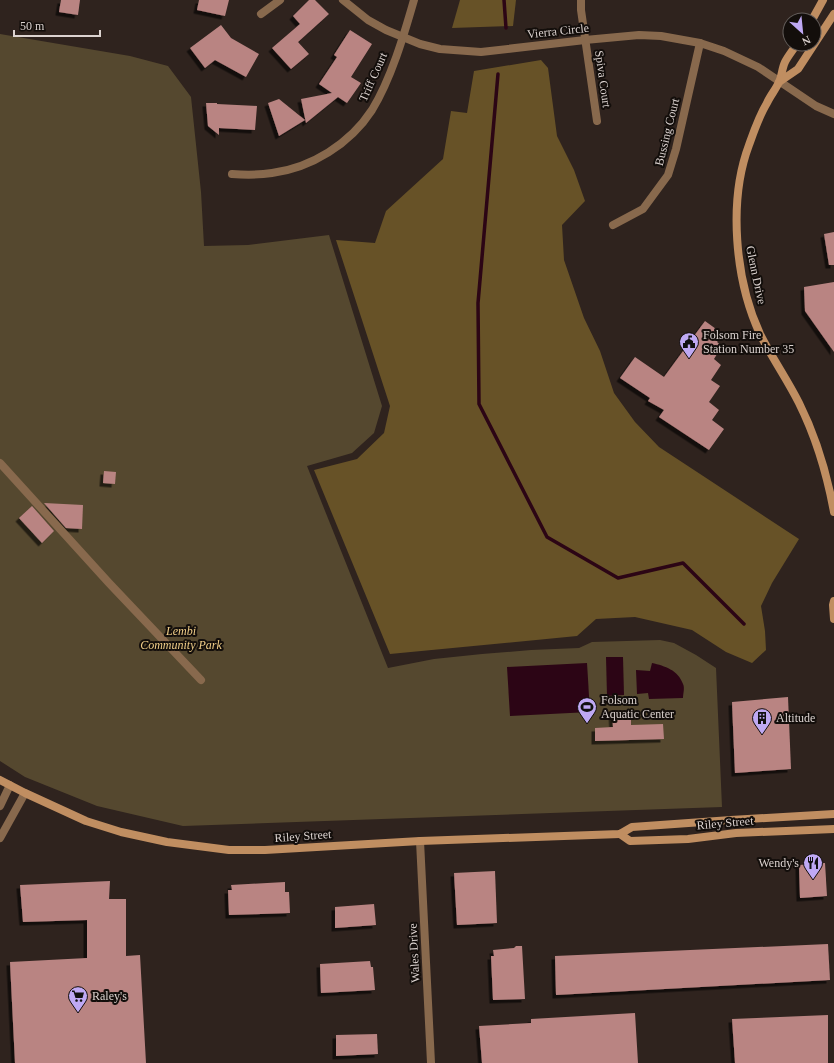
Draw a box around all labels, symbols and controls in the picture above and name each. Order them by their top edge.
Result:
scale bar [14,12,100,38]
north arrow [782,12,822,52]
text: 50 m [20,19,45,33]
street label: Vierra Circle [526,21,590,41]
text: N [800,34,813,48]
street label: Spiva Court [592,49,614,109]
street label: Triff Court [356,50,390,104]
street label: Bussing Court [652,96,682,167]
street label: Glenn Drive [743,244,769,306]
place label: Folsom Fire Station Number 35 [703,328,794,356]
public building icon: Folsom Fire Station Number 35 [678,331,700,359]
park label: Lembi Community Park [140,624,223,652]
place label: Folsom Aquatic Center [601,693,674,721]
sports icon: Folsom Aquatic Center [576,696,598,724]
building icon: Altitude [751,707,773,735]
place label: Altitude [776,711,815,725]
street label: Riley Street [696,813,755,832]
street label: Riley Street [274,827,333,845]
restaurant icon: Wendy's [802,852,824,880]
place label: Wendy's [758,856,799,870]
street label: Wales Drive [405,923,423,983]
supermarket icon: Raley's [67,985,89,1013]
place label: Raley's [92,989,127,1003]

